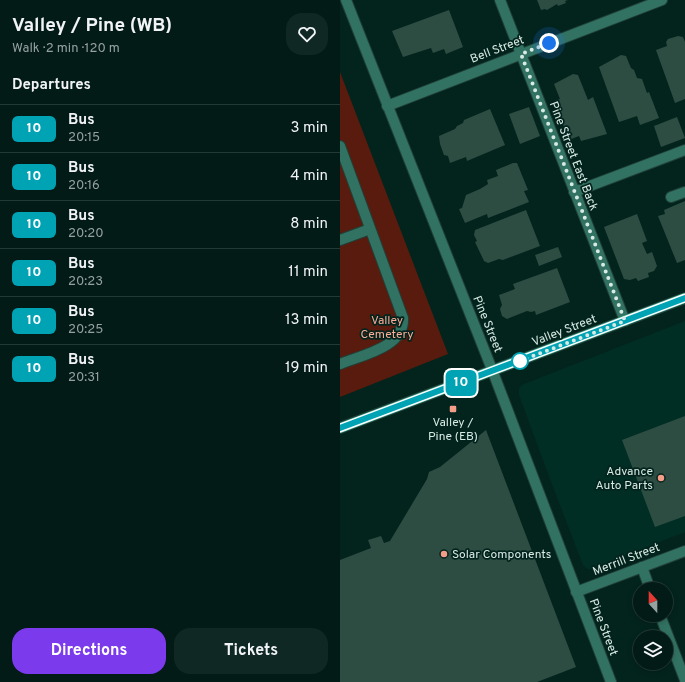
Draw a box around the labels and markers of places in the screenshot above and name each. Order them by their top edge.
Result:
unlabelled marker [511,352,529,370]
marker: Valley / Pine (EB) [448,404,458,414]
place label: Valley / Pine (EB) [428,415,478,445]
place label: Advance Auto Parts [596,464,653,494]
marker: Advance Auto Parts [656,473,666,483]
place label: Solar Components [452,547,551,563]
marker: Solar Components [439,549,449,559]

